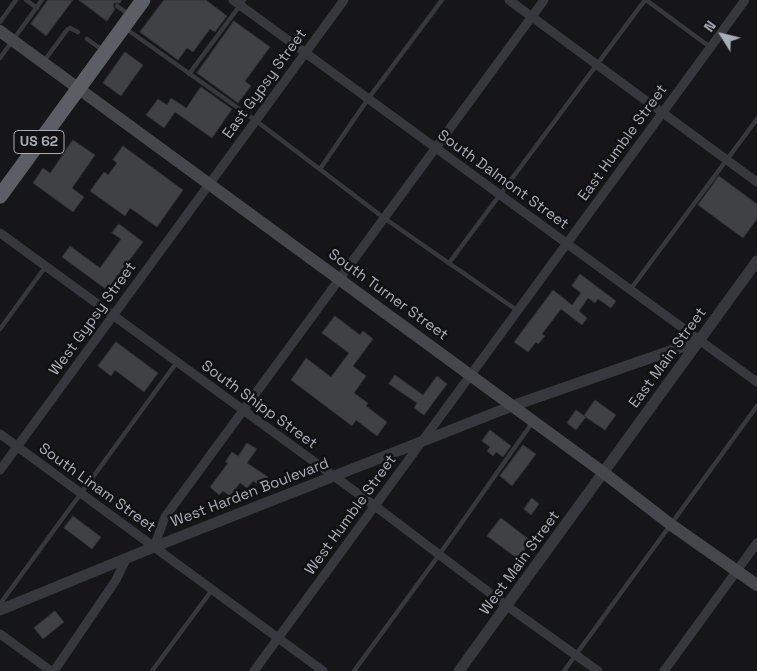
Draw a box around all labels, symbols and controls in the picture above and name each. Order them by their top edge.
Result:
north arrow [697,10,747,60]
text: N [700,17,720,35]
street label: East Gypsy Street [219,26,311,142]
street label: East Humble Street [575,81,671,205]
street label: South Dalmont Street [434,126,572,234]
road number: US 62 [14,130,64,154]
street label: South Turner Street [325,246,451,344]
street label: West Gypsy Street [46,259,140,379]
street label: East Main Street [626,304,710,412]
street label: South Shipp Street [198,357,320,453]
street label: South Linam Street [35,440,159,536]
street label: West Humble Street [301,451,401,579]
street label: West Harden Boulevard [168,455,332,531]
street label: West Main Street [476,507,564,619]

